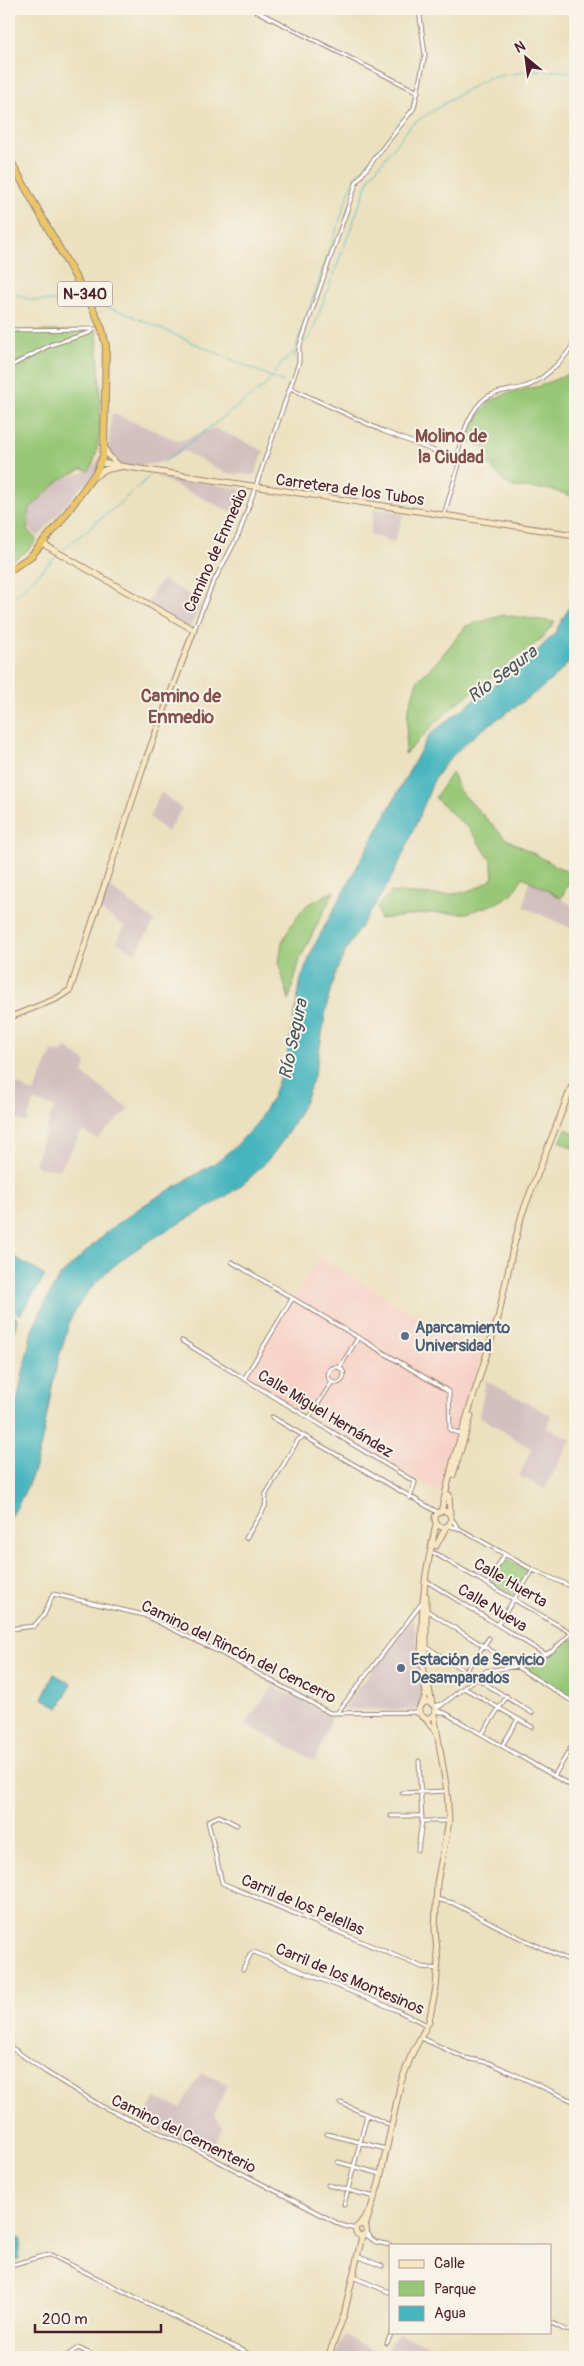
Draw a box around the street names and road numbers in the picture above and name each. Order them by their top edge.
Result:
road number: N-340 [58,282,112,306]
street label: Carretera de los Tubos [274,470,425,510]
street label: Camino de Enmedio [180,485,252,616]
street label: Calle Miguel Hernández [254,1365,397,1462]
street label: Calle Huerta [470,1554,551,1612]
street label: Calle Nueva [454,1579,531,1636]
street label: Camino del Rincón del Cencerro [138,1596,340,1708]
street label: Carril de los Pelellas [238,1870,367,1940]
street label: Carril de los Montesinos [272,1939,427,2019]
street label: Camino del Cementerio [108,2090,260,2178]

